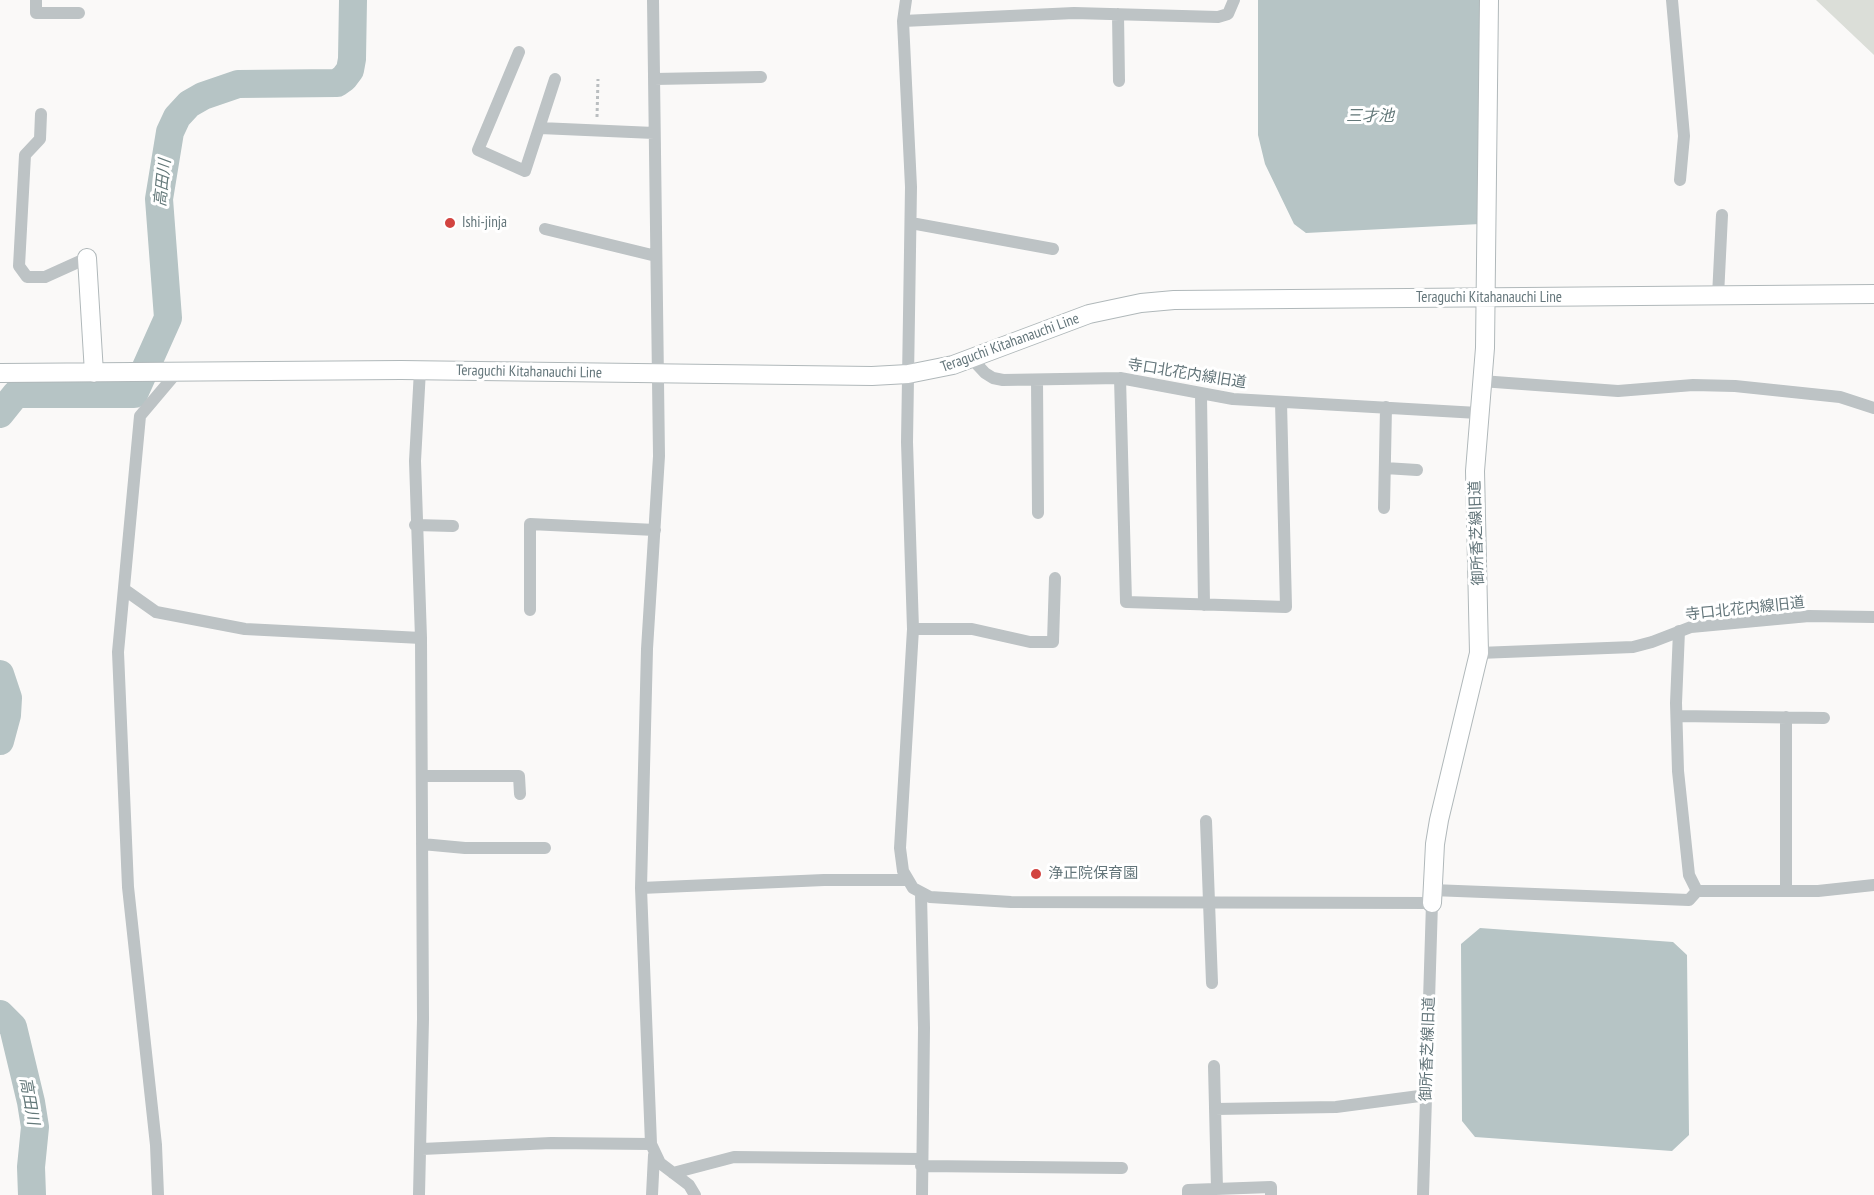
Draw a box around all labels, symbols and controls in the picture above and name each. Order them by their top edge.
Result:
water label: 三才池 [1346,106,1394,126]
water label: 高田川 [151,158,175,208]
place label: Ishi-jinja [462,214,507,232]
marker: Ishi-jinja [443,216,457,230]
street label: Teraguchi Kitahanauchi Line [1416,289,1562,307]
street label: Teraguchi Kitahanauchi Line [938,310,1082,376]
street label: 寺口北花内線旧道 [1126,356,1248,392]
street label: Teraguchi Kitahanauchi Line [456,362,602,382]
street label: 御所香芝線旧道 [1466,480,1488,586]
street label: 寺口北花内線旧道 [1684,594,1806,624]
place label: 浄正院保育園 [1048,865,1138,883]
marker: 浄正院保育園 [1029,867,1043,881]
street label: 御所香芝線旧道 [1417,996,1439,1102]
water label: 高田川 [15,1076,43,1126]

